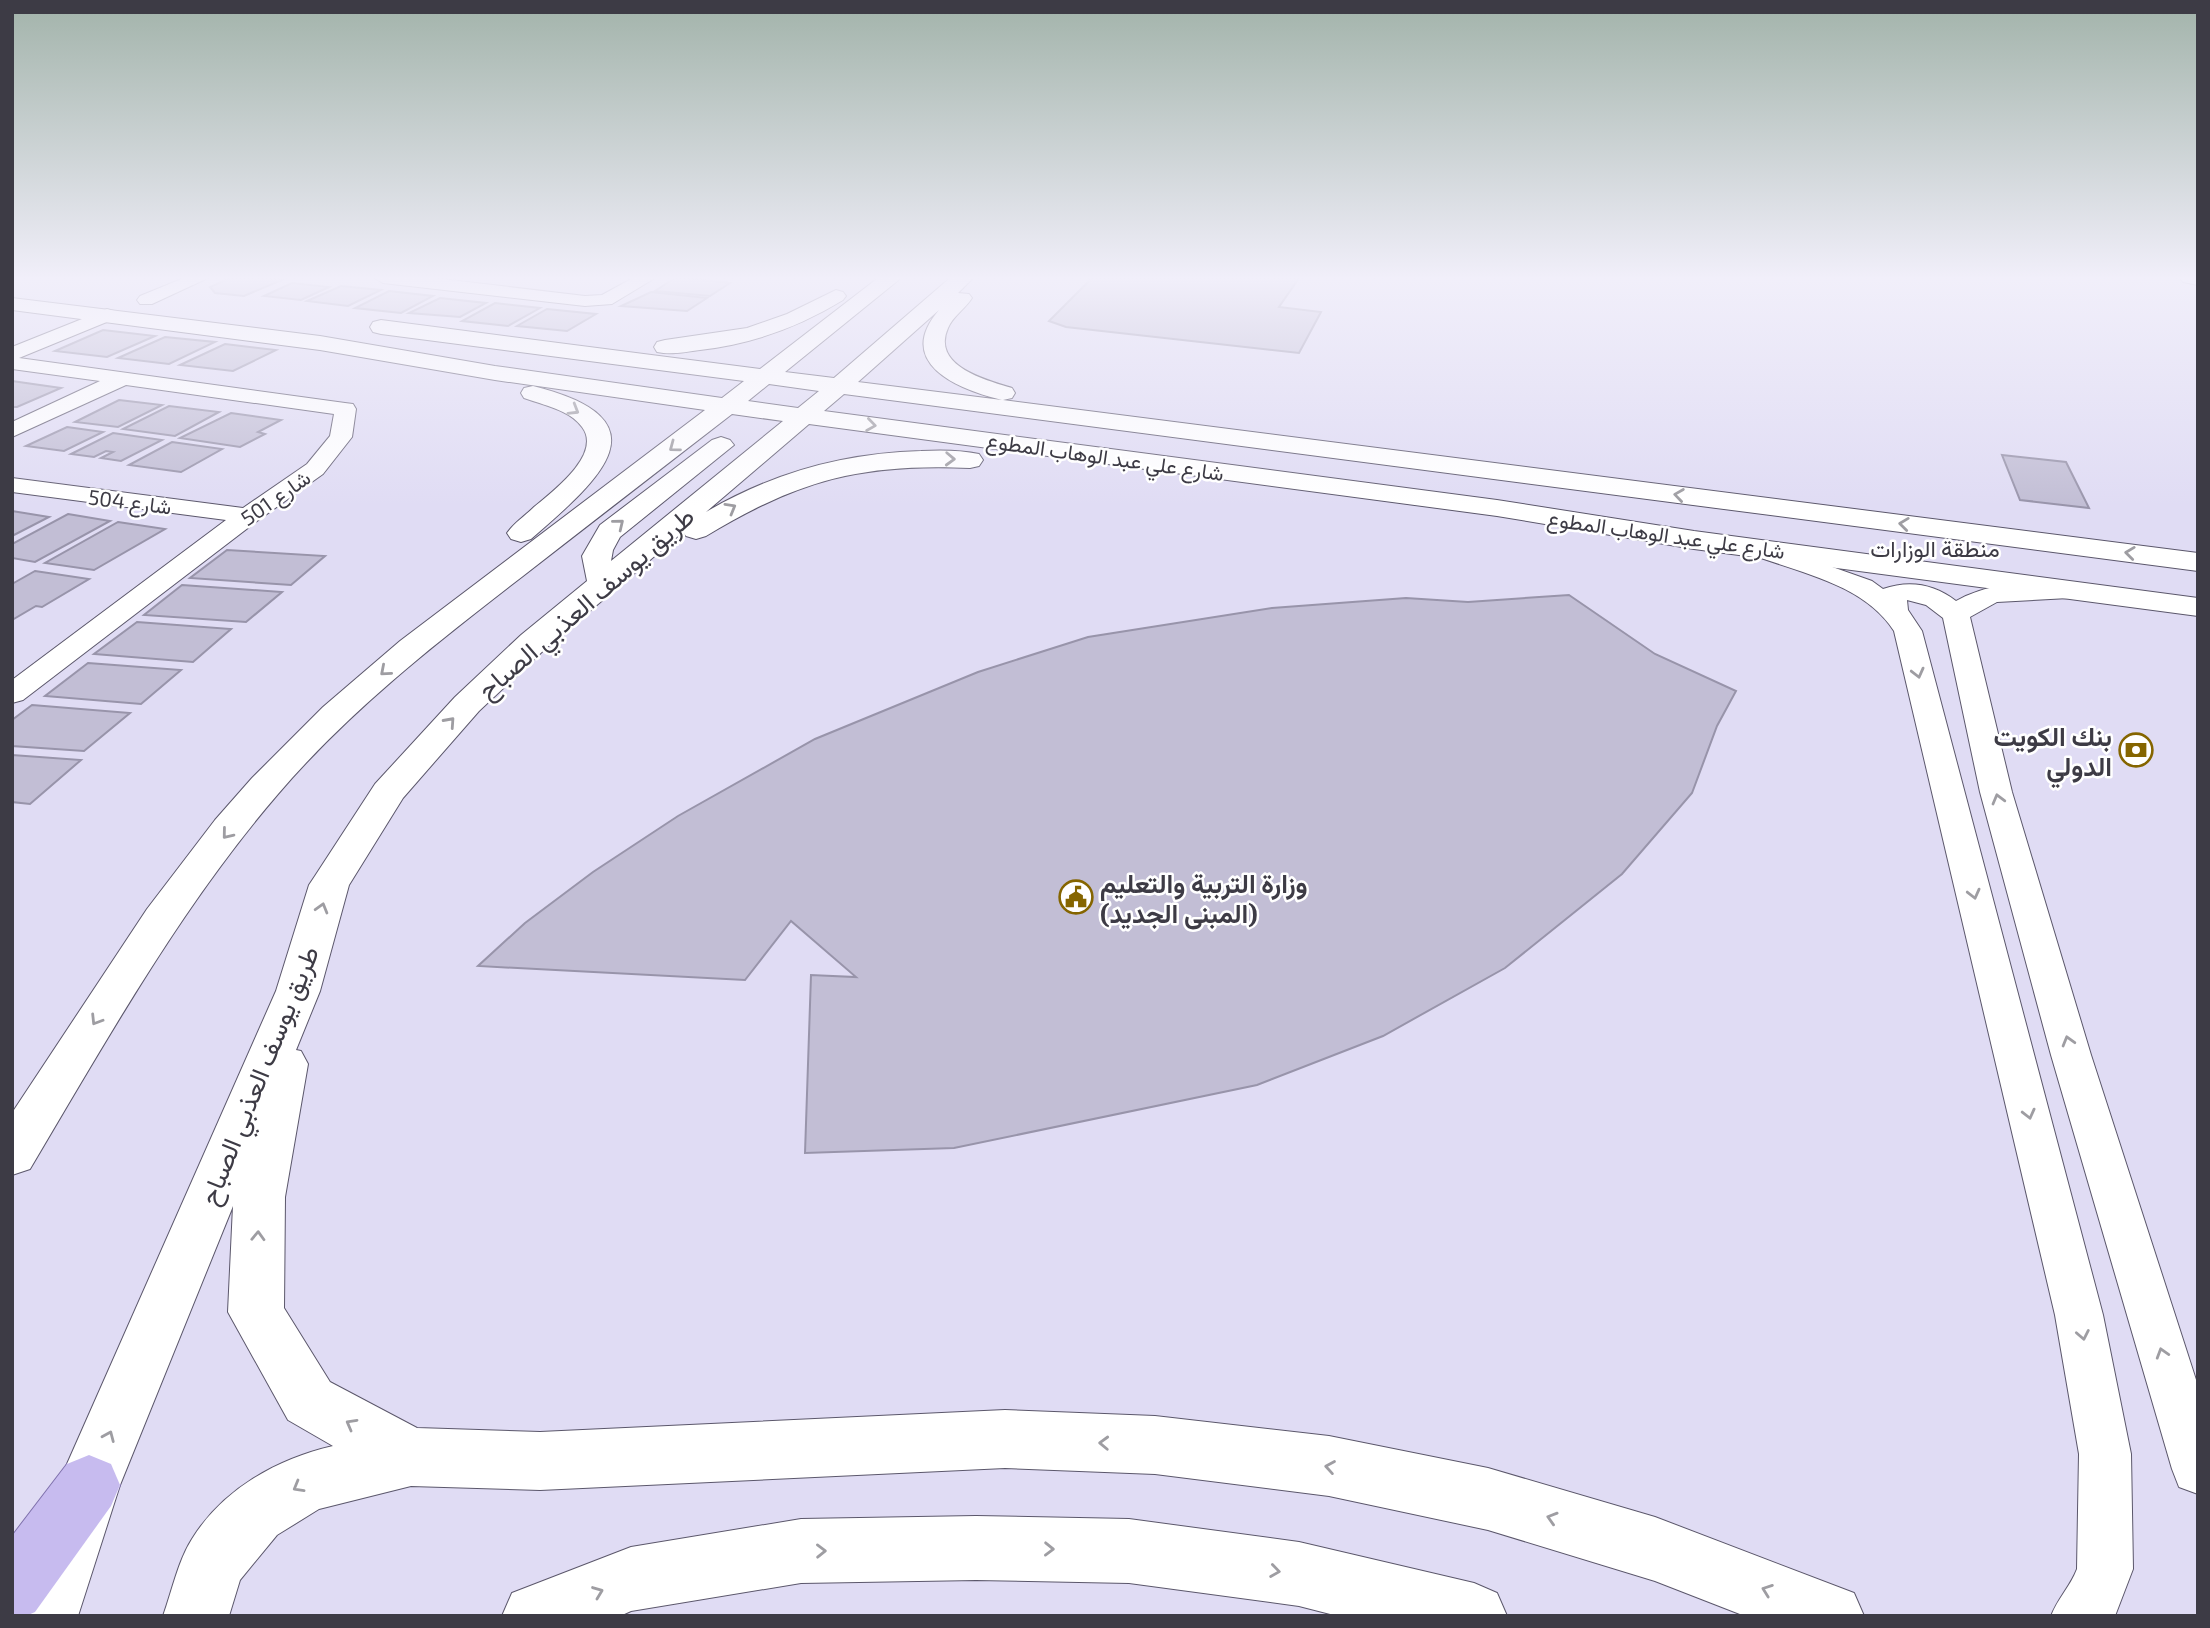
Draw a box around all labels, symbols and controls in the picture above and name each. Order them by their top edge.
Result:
one-way arrow [567,402,580,415]
one-way arrow [865,417,876,432]
street label: شارع علي عبد الوهاب المطوع [984,427,1225,491]
one-way arrow [669,439,682,452]
one-way arrow [944,452,955,467]
street label: شارع 501 [235,464,316,532]
street label: شارع 504 [87,483,173,521]
one-way arrow [1673,488,1685,503]
street label: طريق يوسف العذبي الصباح [470,500,704,710]
one-way arrow [724,503,736,516]
street label: شارع علي عبد الوهاب المطوع [1545,505,1786,569]
one-way arrow [1899,517,1910,532]
one-way arrow [611,520,623,533]
district label: منطقة الوزارات [1870,534,2000,564]
one-way arrow [2124,546,2136,561]
one-way arrow [380,663,393,675]
one-way arrow [1910,667,1924,679]
one-way arrow [442,717,455,730]
place label: بنك الكويت الدولي [1993,720,2112,789]
bank icon: بنك الكويت الدولي [2117,731,2155,769]
one-way arrow [1992,793,2006,805]
one-way arrow [223,826,235,839]
place label: وزارة التربية والتعليم (المبنى الجديد) [1100,867,1308,930]
public building icon: وزارة التربية والتعليم (المبنى الجديد) [1057,878,1095,916]
one-way arrow [1966,888,1980,900]
one-way arrow [314,902,328,914]
street label: طريق يوسف العذبي الصباح [192,941,331,1212]
one-way arrow [92,1012,105,1025]
one-way arrow [2061,1036,2076,1048]
one-way arrow [2021,1108,2035,1120]
one-way arrow [250,1230,266,1241]
one-way arrow [2075,1329,2090,1341]
one-way arrow [2156,1347,2171,1359]
one-way arrow [345,1419,358,1432]
one-way arrow [101,1431,115,1444]
one-way arrow [1099,1435,1110,1450]
one-way arrow [1324,1460,1336,1475]
one-way arrow [292,1479,305,1492]
one-way arrow [1546,1511,1558,1526]
one-way arrow [1043,1542,1054,1557]
one-way arrow [816,1543,827,1558]
one-way arrow [1269,1563,1281,1578]
one-way arrow [1762,1584,1774,1598]
one-way arrow [592,1586,604,1600]

